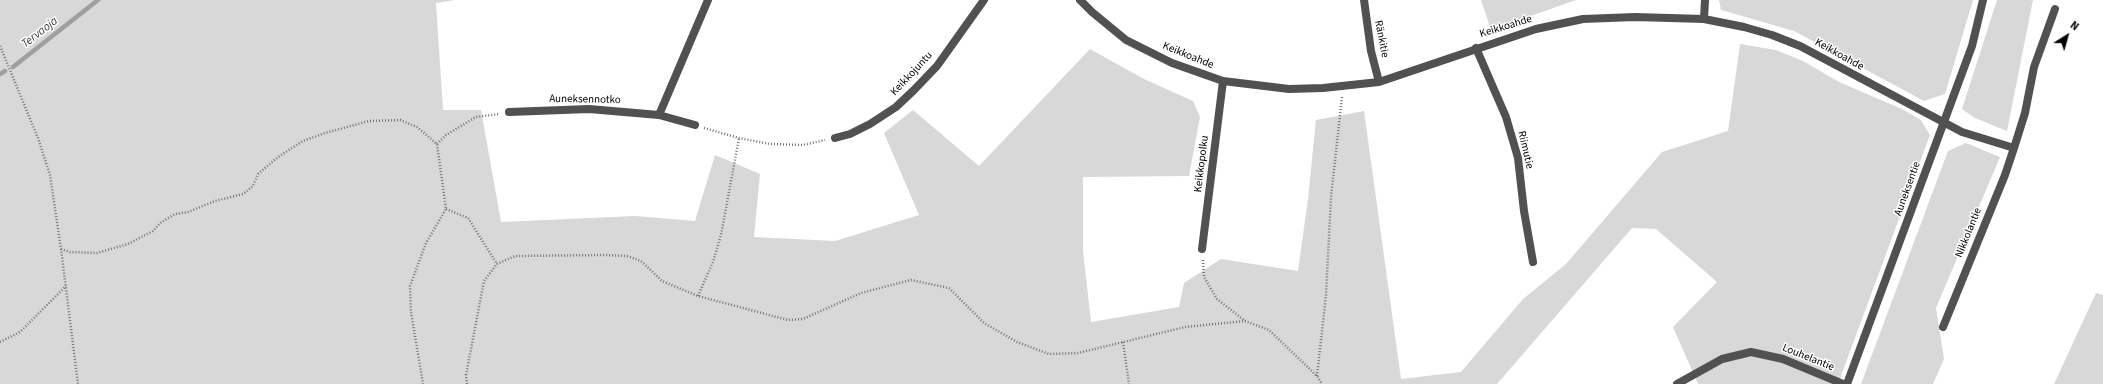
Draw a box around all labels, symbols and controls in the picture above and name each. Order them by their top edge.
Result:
street label: Keikkoahde [1478,13,1534,41]
water label: Tervaoja [19,14,61,52]
north arrow [2047,16,2087,56]
text: N [2067,18,2082,34]
street label: Ränkitie [1371,19,1391,59]
street label: Keikkoahde [1812,36,1866,74]
street label: Keikkoahde [1160,40,1216,72]
street label: Keikkojuntu [888,49,936,99]
street label: Auneksennotko [549,93,621,107]
street label: Riimutie [1514,130,1536,170]
street label: Keikkopolku [1192,135,1212,193]
street label: Auneksentie [1892,160,1924,218]
street label: Nikkolantie [1953,206,1985,260]
street label: Louhelantie [1780,342,1836,374]

